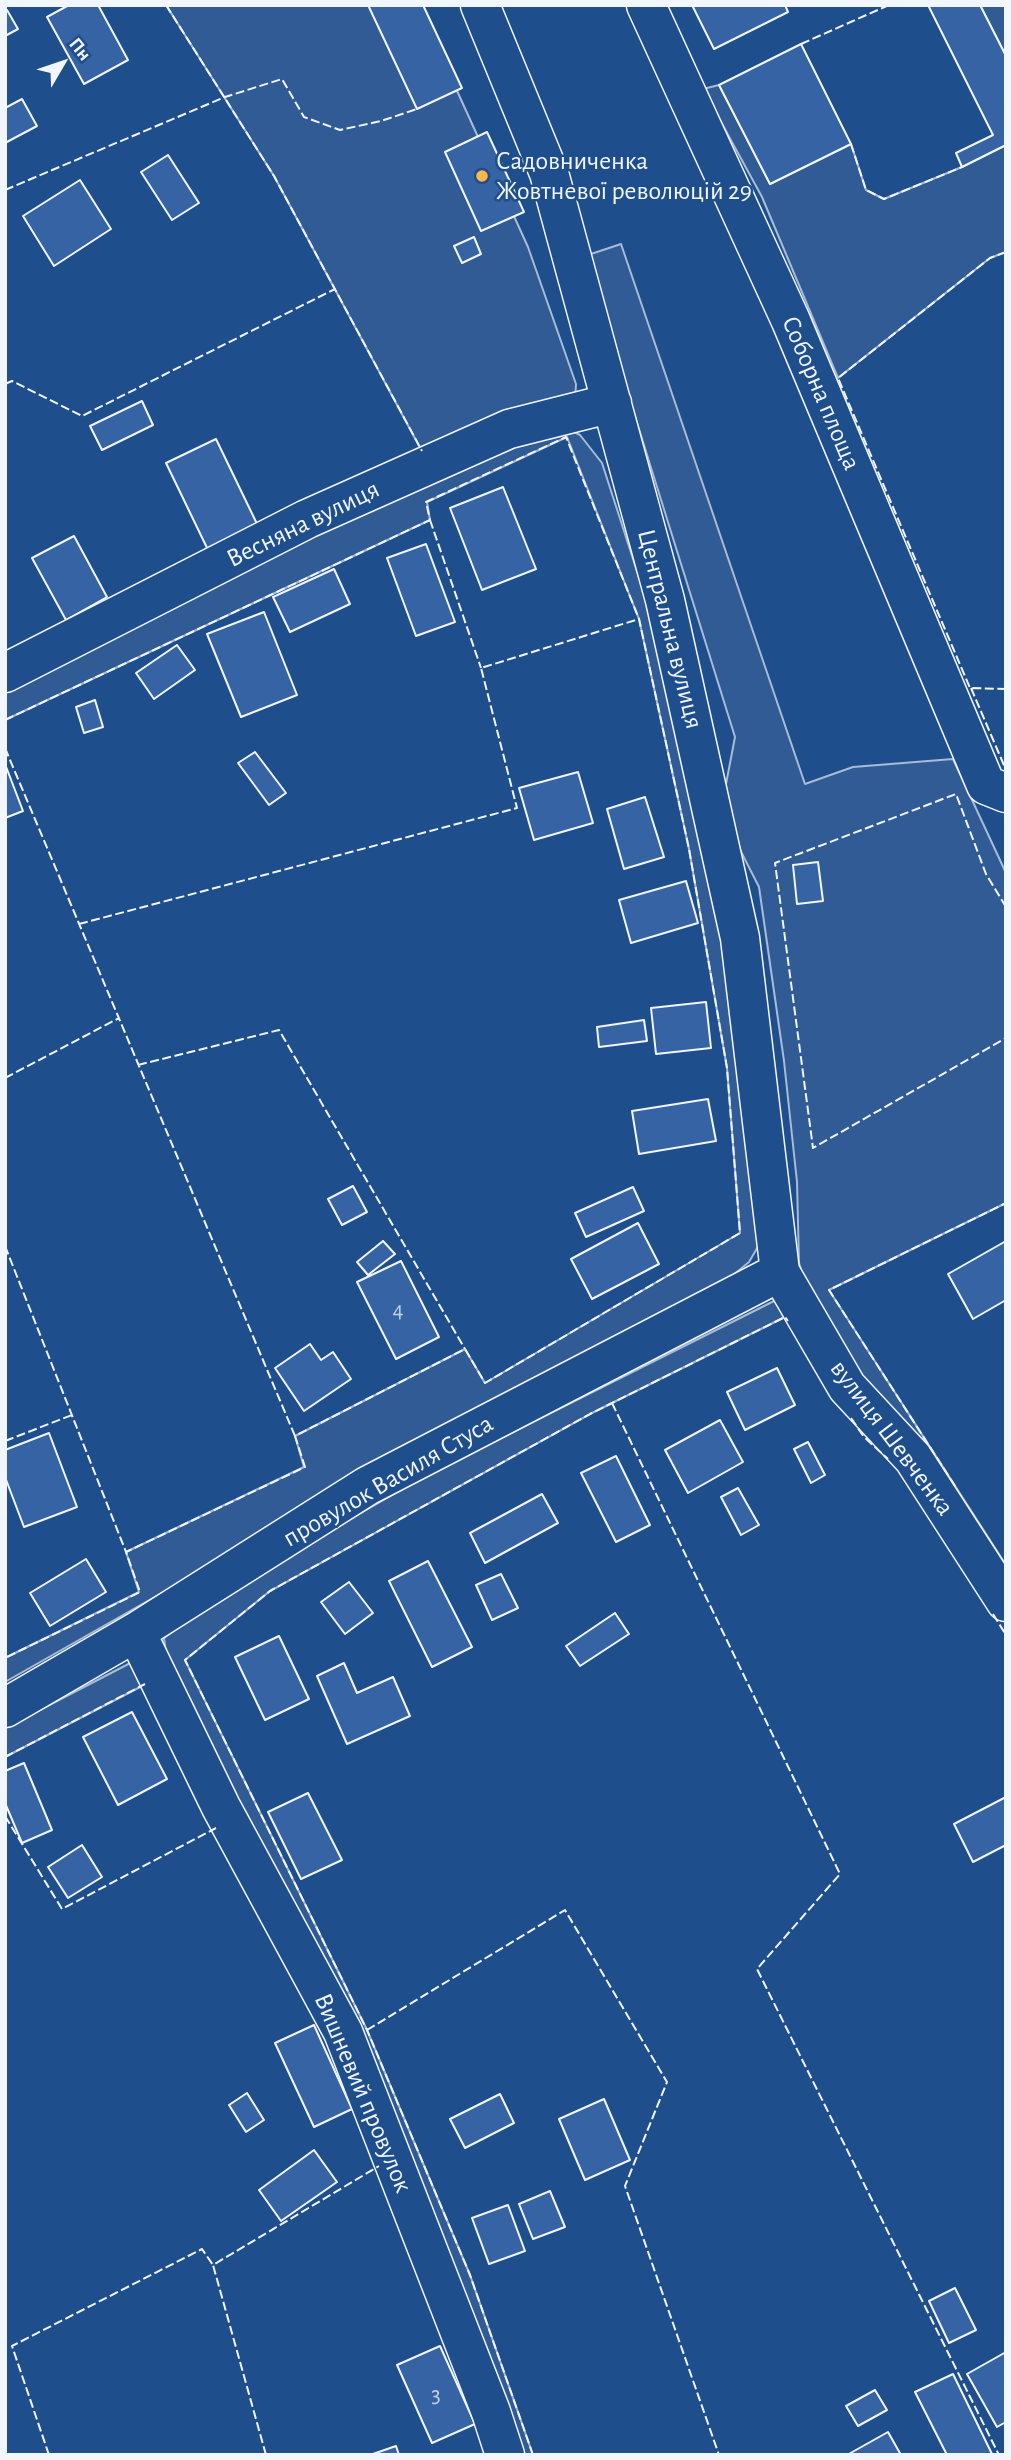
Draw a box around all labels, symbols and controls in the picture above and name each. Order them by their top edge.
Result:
north arrow [28,28,98,98]
text: Пн [65,34,94,64]
place label: Садовниченка Жовтневої революцій 29 [496,145,752,206]
marker: Садовниченка Жовтневої революцій 29 [474,168,490,184]
street label: Соборна площа [775,311,867,475]
street label: Весняна вулиця [221,474,385,574]
street label: Центральна вулиця [630,526,710,732]
house number: 4 [392,1296,404,1324]
street label: вулиця Шевченка [823,1354,961,1522]
street label: провулок Василя Стуса [277,1408,499,1554]
street label: Вишневий провулок [307,1989,419,2197]
house number: 3 [431,2381,441,2409]

